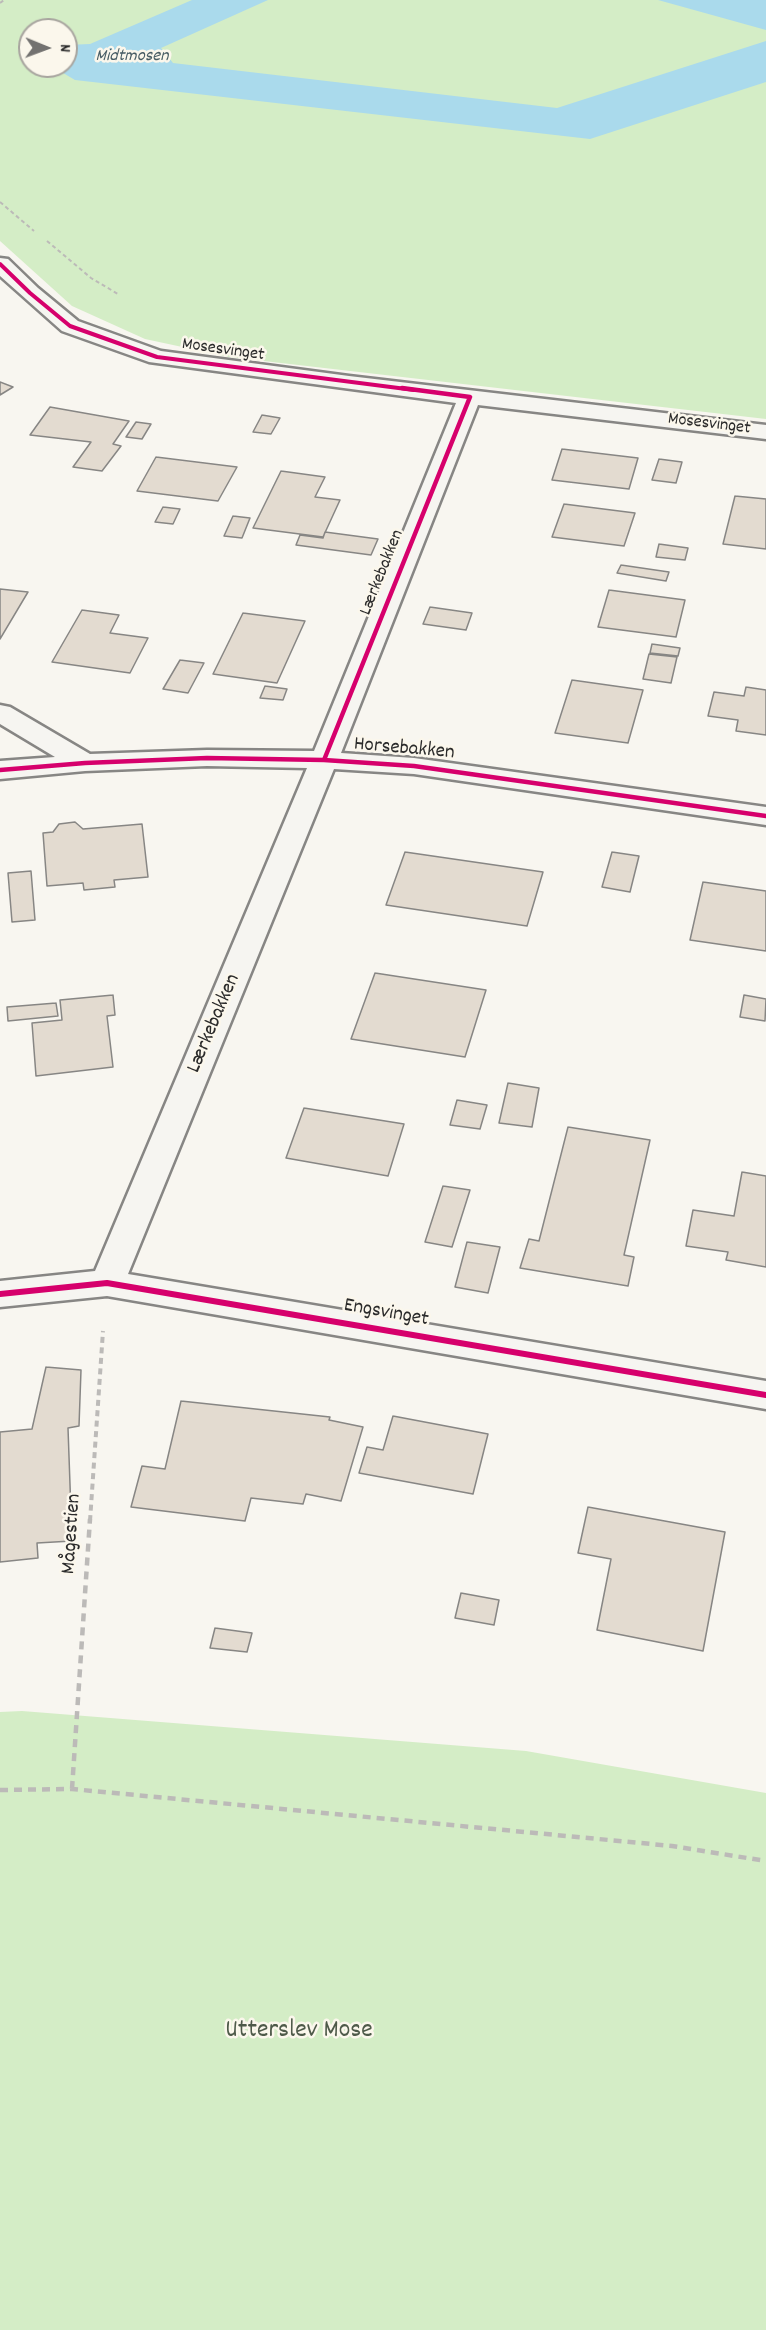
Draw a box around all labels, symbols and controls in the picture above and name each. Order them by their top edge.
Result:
north arrow [18,18,78,78]
text: N [53,44,76,52]
water label: Midtmosen [95,47,169,69]
street label: Mosesvinget [180,335,266,367]
street label: Mosesvinget [666,409,752,441]
street label: Lærkebakken [356,527,410,619]
street label: Horsebakken [353,733,455,767]
street label: Lærkebakken [183,971,247,1077]
street label: Engsvinget [342,1294,430,1334]
street label: Mågestien [58,1493,88,1575]
park label: Utterslev Mose [225,2016,373,2048]

